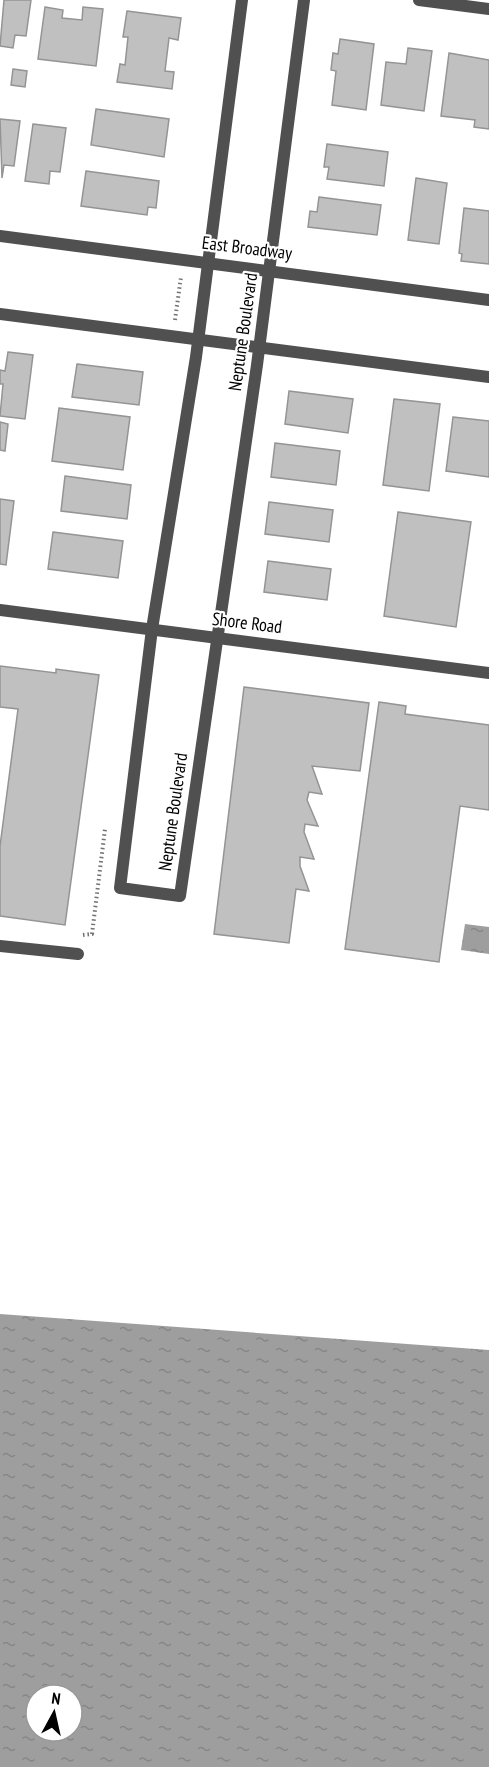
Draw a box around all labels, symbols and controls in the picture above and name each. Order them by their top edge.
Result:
street label: East Broadway [201,231,294,264]
street label: Neptune Boulevard [223,271,262,393]
street label: Shore Road [211,607,283,638]
street label: Neptune Boulevard [153,751,192,873]
north arrow [24,1683,84,1743]
text: N [50,1688,62,1709]

